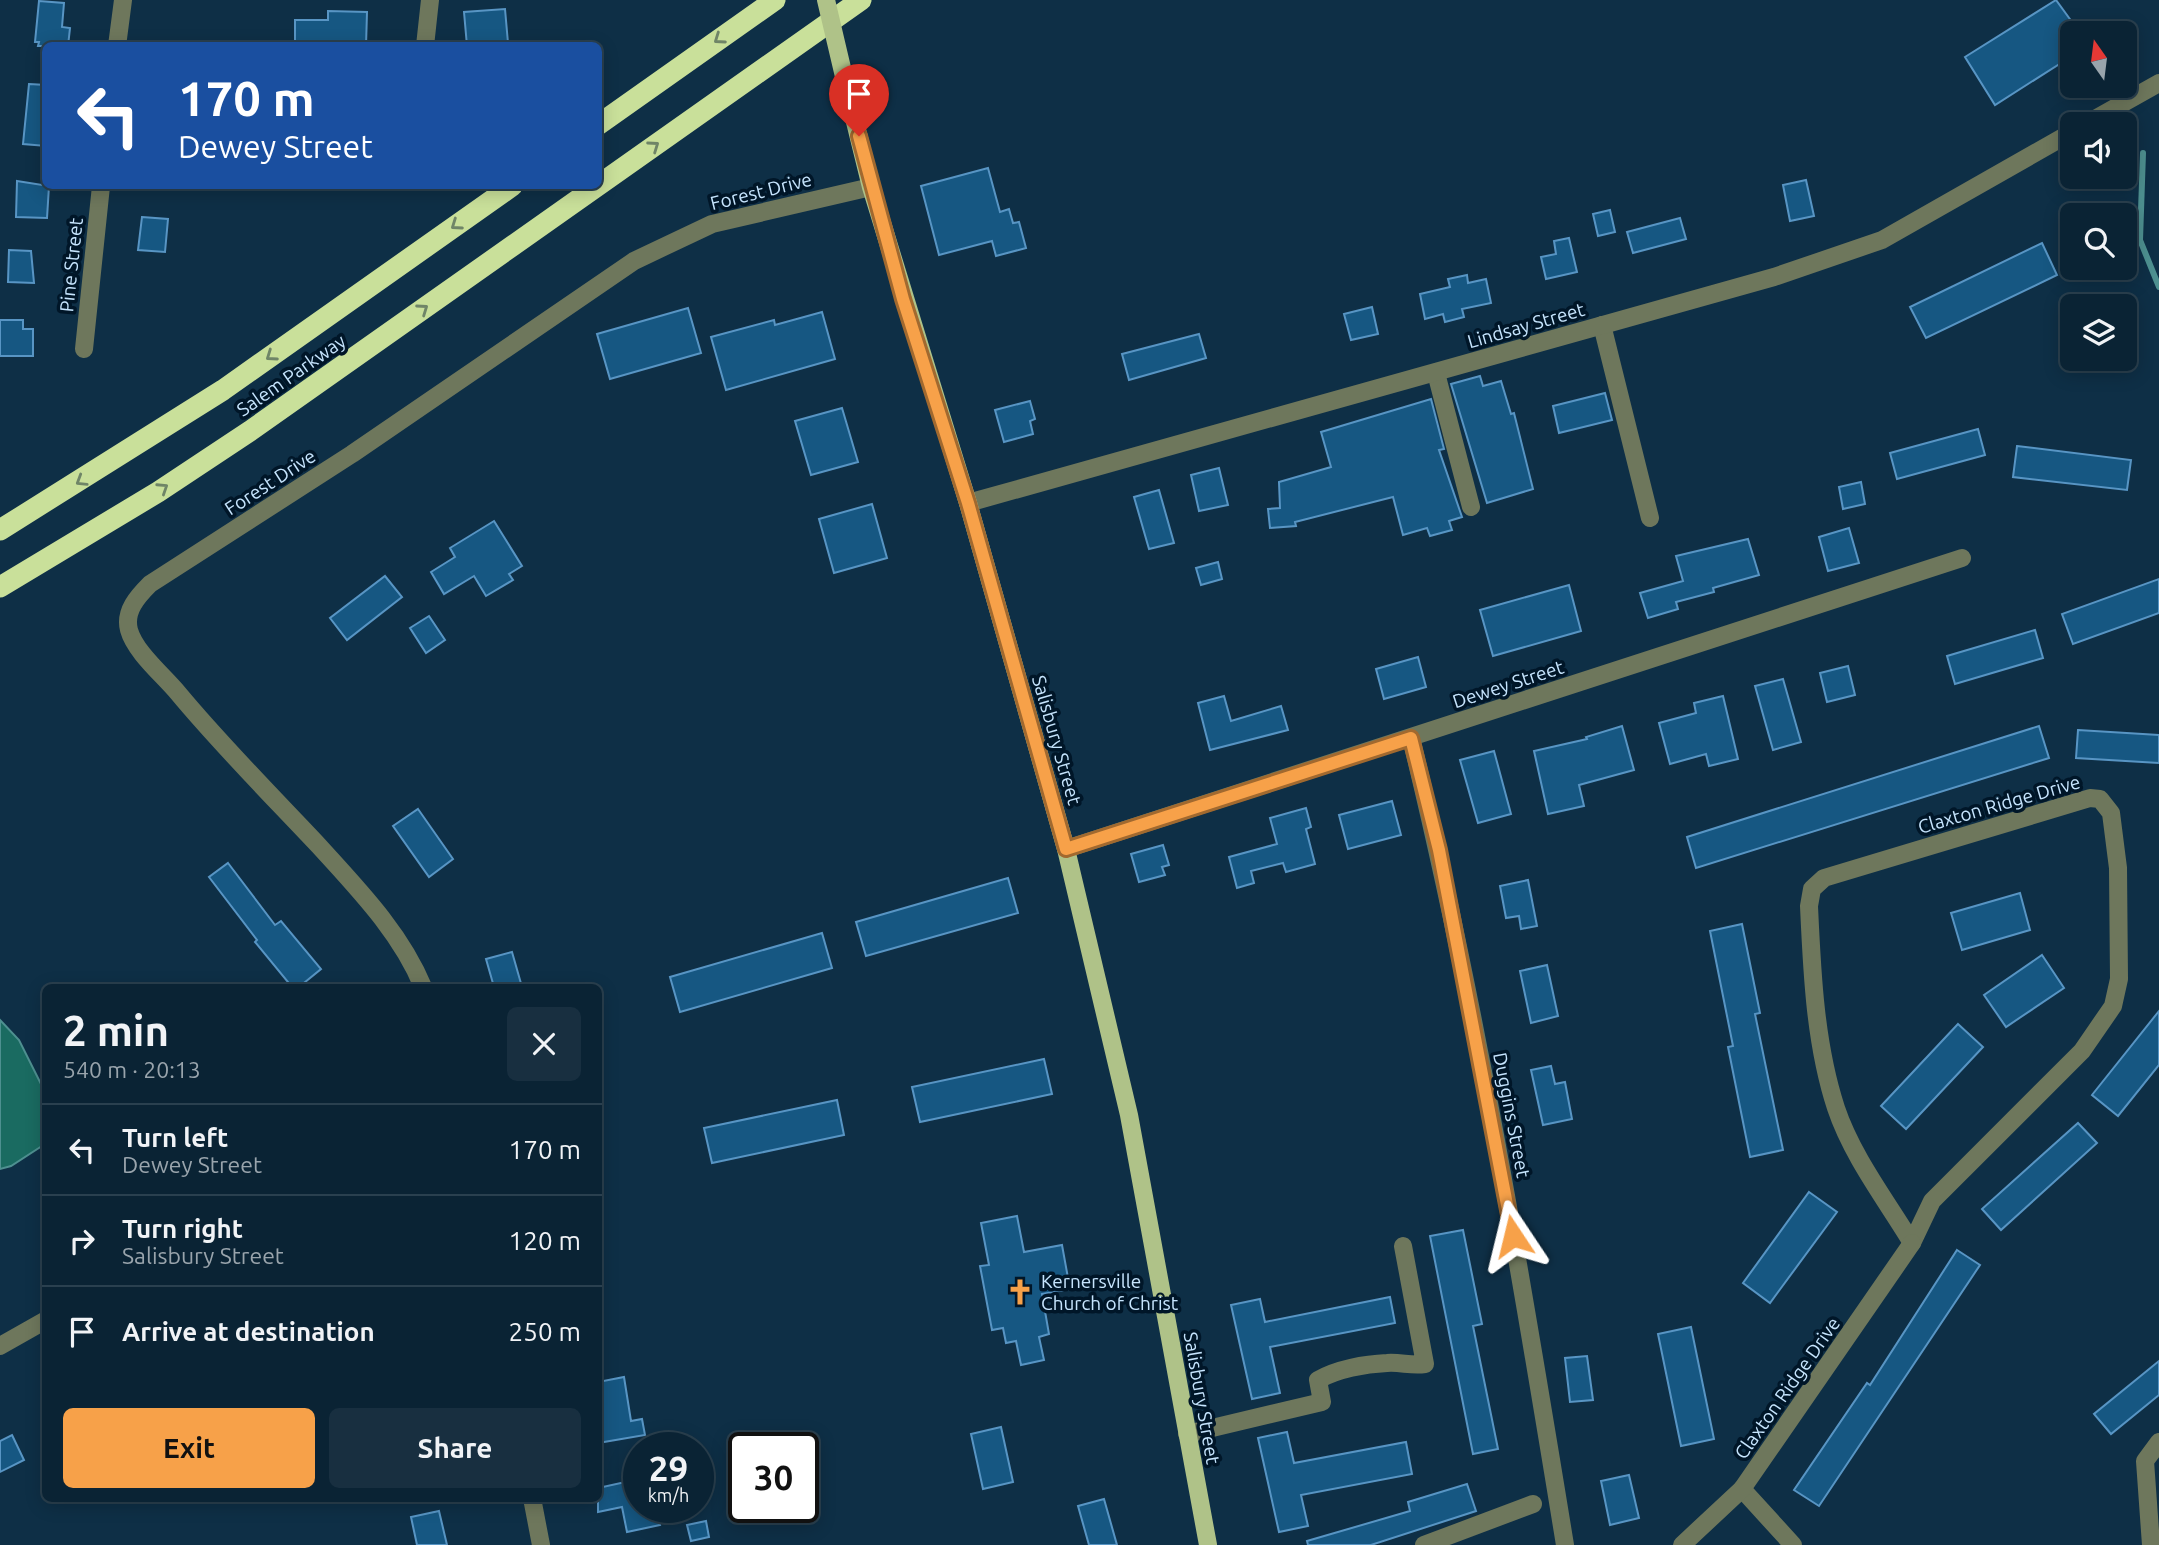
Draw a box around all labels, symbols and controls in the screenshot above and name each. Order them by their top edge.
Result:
north arrow [2060,21,2137,98]
map controls [2060,21,2137,371]
one-way arrow [714,31,727,43]
pin [829,64,889,136]
icon: left [63,70,154,161]
text: 170 m [178,70,315,125]
icon: arrive [840,75,878,113]
button: sound [2060,112,2137,189]
text: Dewey Street [178,128,373,164]
one-way arrow [646,142,659,154]
street label: Forest Drive [708,168,814,214]
button: search [2060,203,2137,280]
street label: Pine Street [55,216,87,313]
one-way arrow [451,217,464,229]
button: layers [2060,294,2137,371]
street label: Lindsay Street [1465,298,1588,352]
one-way arrow [415,305,428,317]
street label: Salem Parkway [233,329,349,421]
one-way arrow [266,348,279,360]
street label: Forest Drive [221,445,319,519]
one-way arrow [75,473,88,486]
one-way arrow [156,484,169,497]
street label: Dewey Street [1450,656,1567,712]
street label: Salisbury Street [1028,673,1086,808]
street label: Claxton Ridge Drive [1915,770,2083,838]
text: 2 min [63,1007,169,1054]
button: close [507,1007,581,1081]
street label: Duggins Street [1489,1050,1535,1180]
text: 540 m · 20:13 [63,1057,201,1082]
text: Turn left [122,1123,228,1152]
icon: left [63,1131,101,1169]
text: 170 m [509,1135,581,1164]
text: Dewey Street [122,1152,262,1177]
position arrow [1476,1199,1550,1273]
text: Turn right [122,1214,243,1243]
icon: right [63,1222,101,1260]
text: 120 m [509,1226,581,1255]
text: Salisbury Street [122,1243,284,1268]
place label: Kernersville Church of Christ [1041,1270,1179,1314]
church icon: Kernersville Church of Christ [1005,1277,1035,1307]
icon: arrive [63,1313,101,1351]
street label: Claxton Ridge Drive [1730,1313,1844,1463]
text: Arrive at destination [122,1317,375,1346]
text: 250 m [509,1317,581,1346]
street label: Salisbury Street [1180,1330,1225,1466]
button: Exit [63,1408,315,1488]
button: Share [329,1408,581,1488]
speed limit sign: 30 [728,1432,819,1523]
text: 29 [649,1448,688,1488]
text: km/h [648,1485,689,1505]

